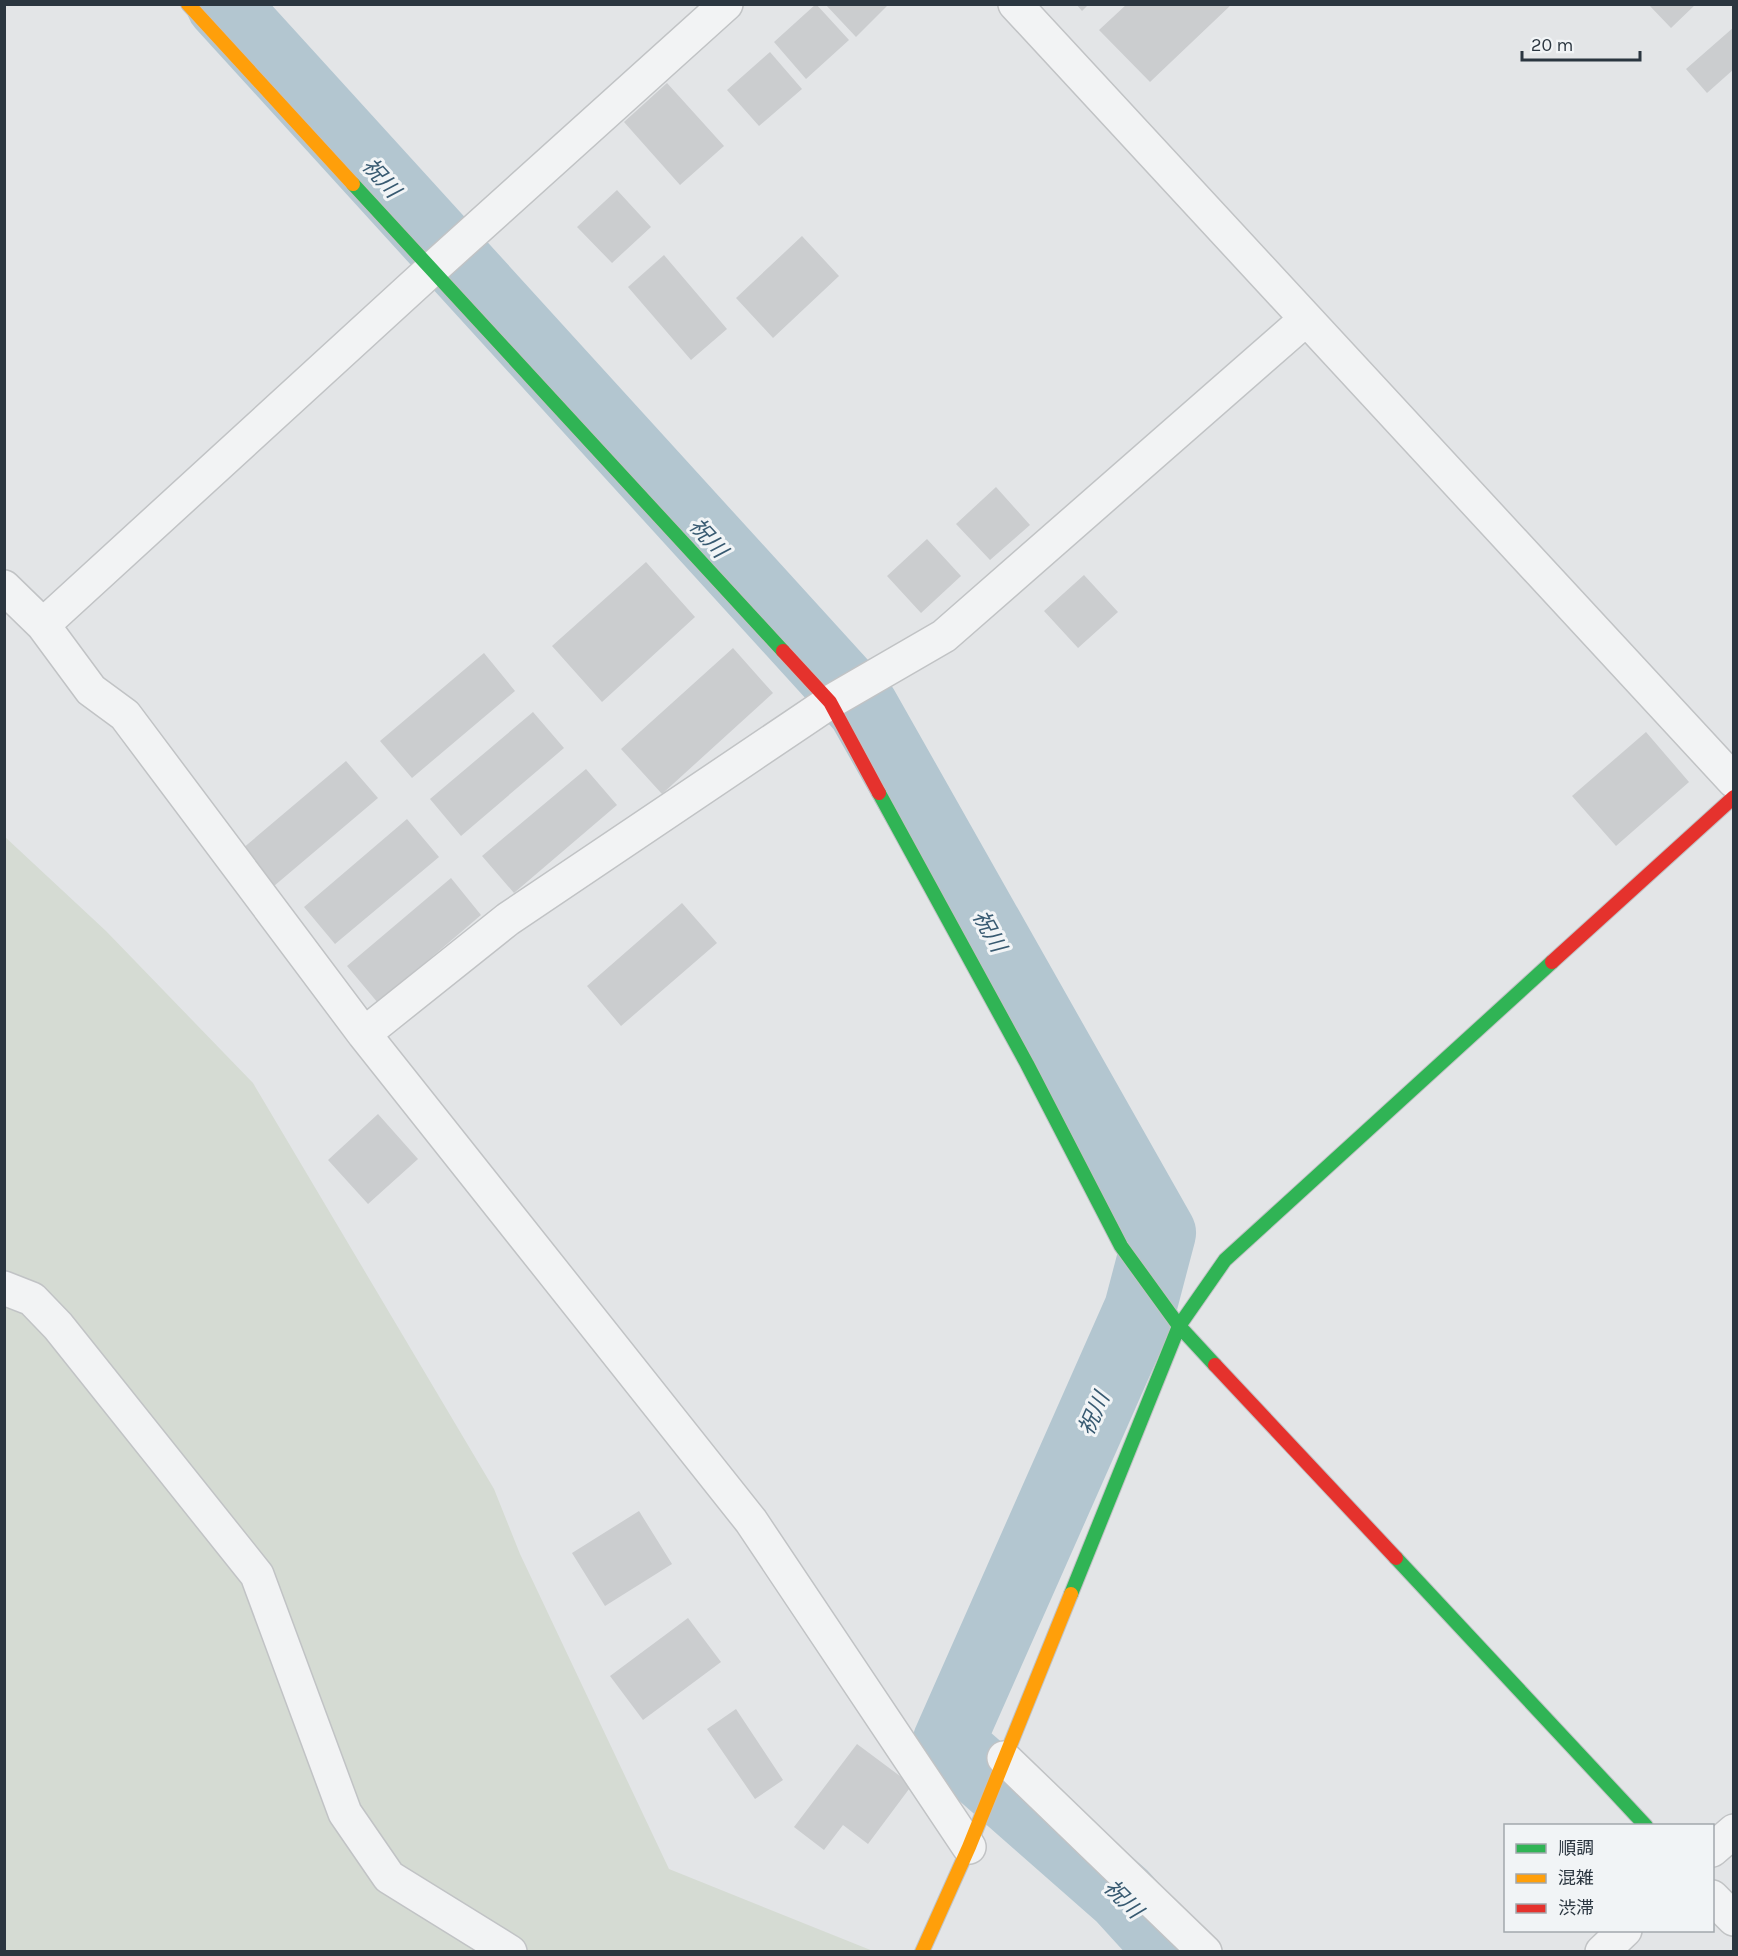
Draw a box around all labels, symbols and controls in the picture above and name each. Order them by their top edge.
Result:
scale bar [1522,24,1640,62]
text: 20 m [1531,34,1573,56]
water label: 祝川 [357,153,407,205]
water label: 祝川 [684,513,734,565]
water label: 祝川 [967,905,1012,958]
water label: 祝川 [1073,1387,1116,1439]
legend [1504,1824,1714,1932]
text: 順調 [1558,1837,1594,1859]
text: 混雑 [1558,1867,1594,1889]
water label: 祝川 [1098,1874,1149,1925]
text: 渋滞 [1558,1897,1594,1919]

